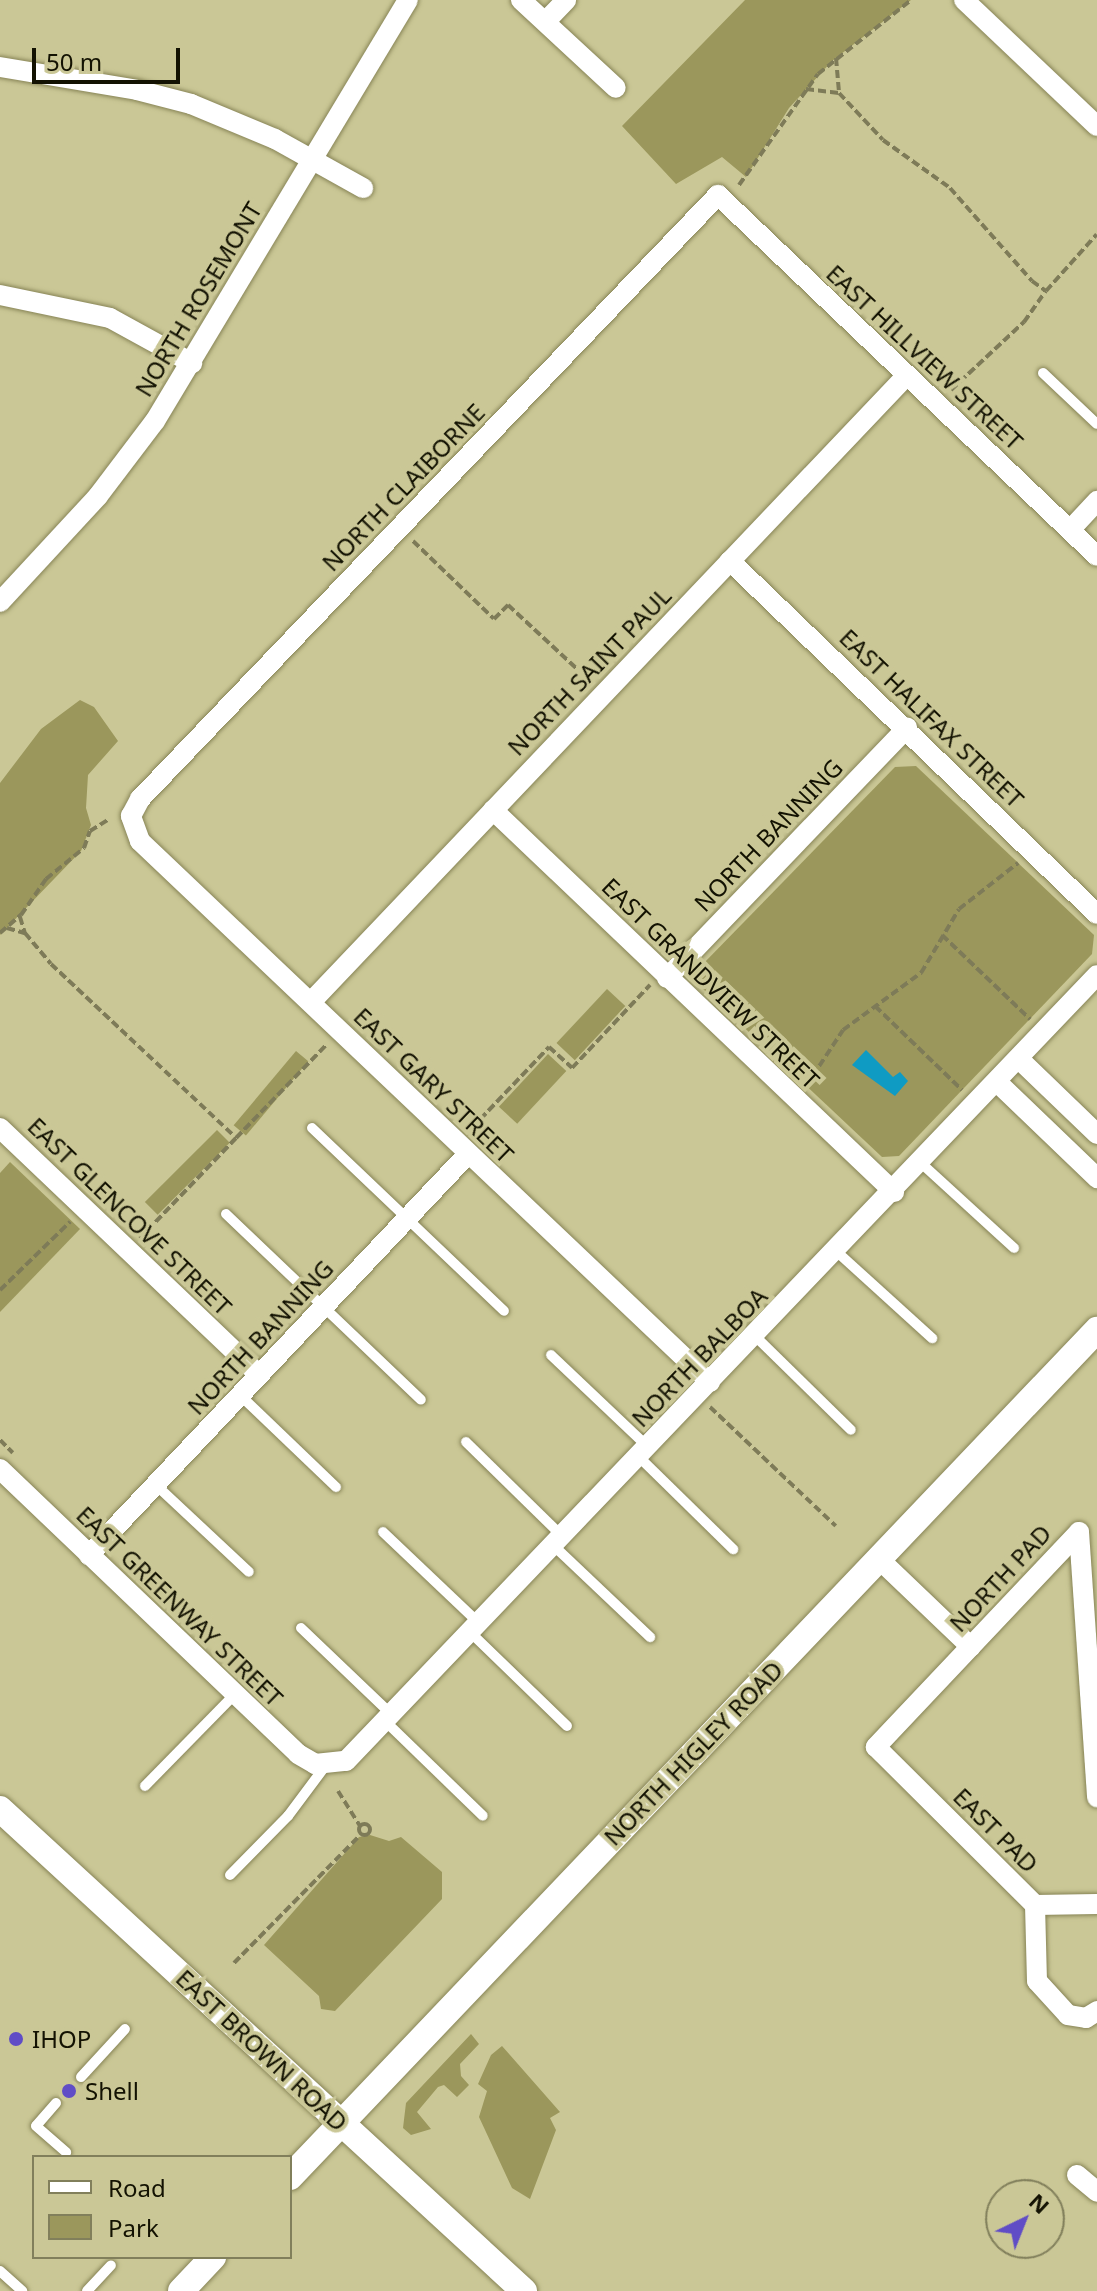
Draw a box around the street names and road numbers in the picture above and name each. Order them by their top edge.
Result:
street label: NORTH ROSEMONT [129,197,267,401]
street label: EAST HILLVIEW STREET [821,259,1029,455]
street label: NORTH CLAIBORNE [316,397,490,577]
street label: NORTH SAINT PAUL [501,581,677,761]
street label: EAST HALIFAX STREET [834,623,1030,813]
street label: NORTH BANNING [688,753,848,917]
street label: EAST GRANDVIEW STREET [596,872,826,1094]
street label: EAST GARY STREET [348,1002,520,1168]
street label: EAST GLENCOVE STREET [22,1111,238,1321]
street label: NORTH BANNING [181,1254,339,1420]
street label: NORTH BALBOA [625,1282,773,1432]
street label: EAST GREENWAY STREET [71,1500,289,1712]
street label: NORTH PAD [943,1519,1057,1637]
street label: NORTH HIGLEY ROAD [598,1655,788,1851]
street label: EAST PAD [948,1782,1044,1878]
street label: EAST BROWN ROAD [171,1963,353,2137]

